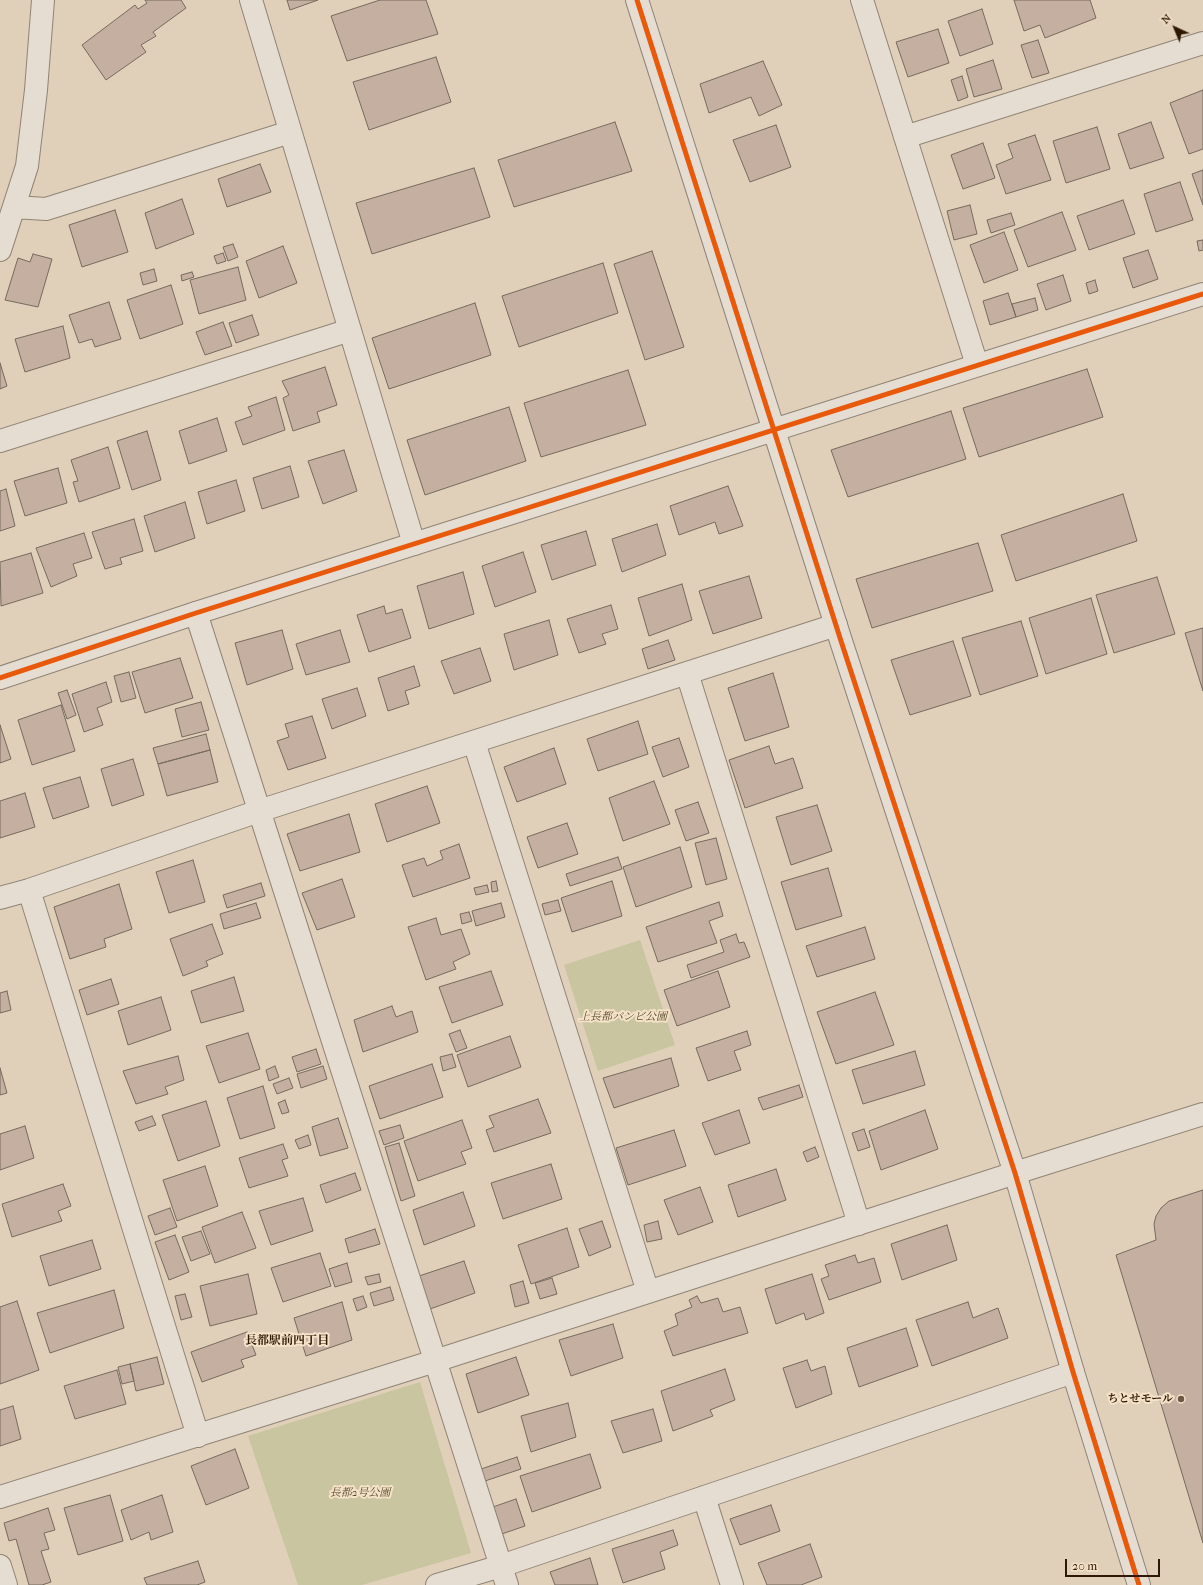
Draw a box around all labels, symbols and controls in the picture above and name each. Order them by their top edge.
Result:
north arrow [1155,8,1195,48]
text: N [1159,11,1174,27]
park label: 上長都バンビ公園 [579,1010,667,1024]
district label: 長都駅前四丁目 [245,1334,329,1348]
place label: ちとせモール [1107,1392,1173,1406]
marker: ちとせモール [1176,1394,1186,1404]
park label: 長都2号公園 [330,1486,390,1500]
scale bar [1067,1551,1162,1577]
text: 20 m [1072,1559,1097,1573]

